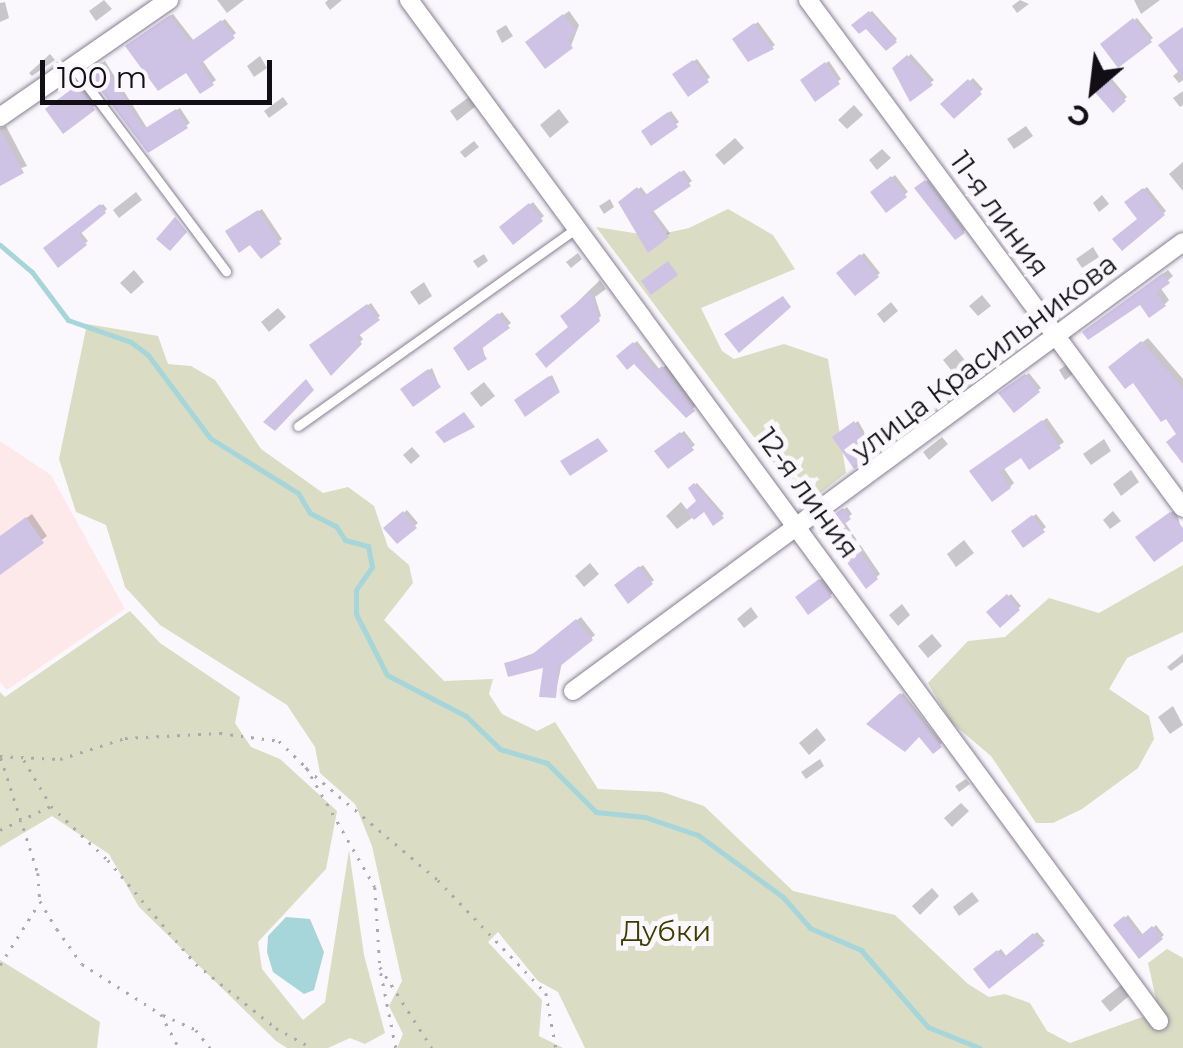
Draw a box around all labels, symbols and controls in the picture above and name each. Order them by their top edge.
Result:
scale bar [45,40,278,102]
north arrow [1043,40,1143,140]
text: 100 m [57,59,147,96]
text: С [1062,97,1096,136]
street label: 11-я линия [943,145,1057,283]
street label: улица Красильникова [845,246,1123,468]
street label: 12-я линия [750,422,866,564]
park label: Дубки [621,914,711,948]

